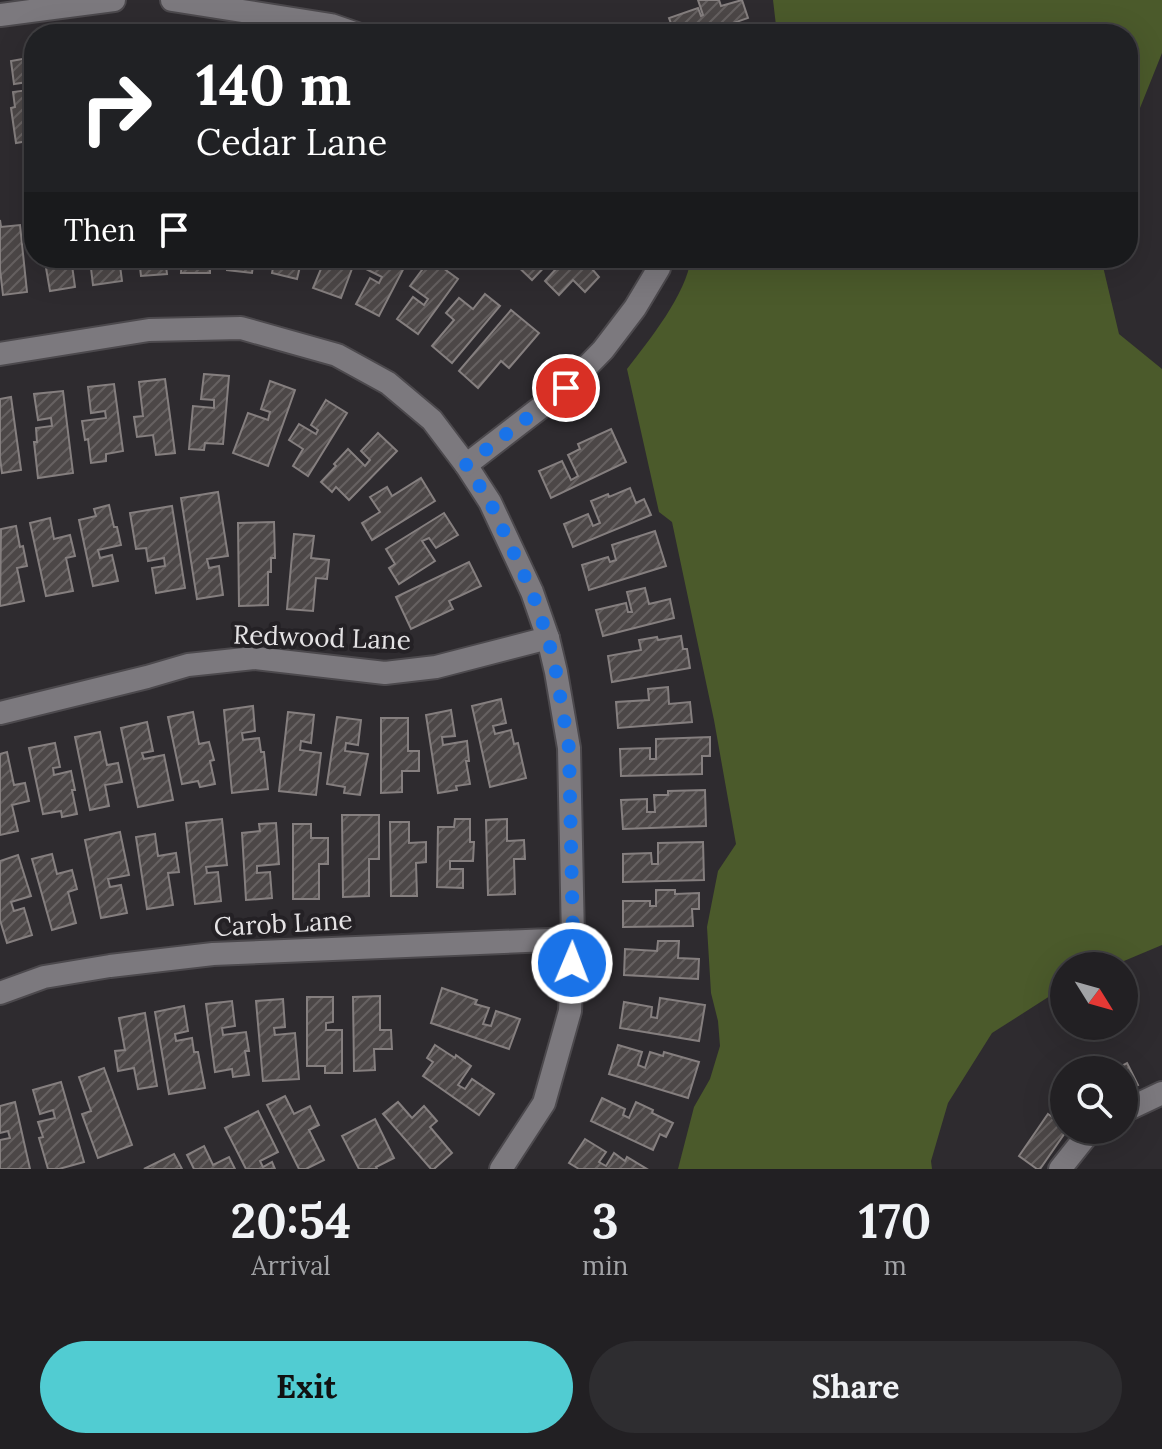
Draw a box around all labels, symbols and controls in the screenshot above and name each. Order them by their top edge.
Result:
text: 140 m [196,49,351,120]
icon: right [64,56,168,160]
text: Cedar Lane [196,119,387,165]
icon: arrive [152,208,196,252]
text: Then [64,211,136,249]
pin [532,354,600,422]
icon: arrive [544,366,588,410]
street label: Redwood Lane [233,617,411,657]
street label: Carob Lane [213,903,353,943]
position arrow [530,921,614,1005]
north arrow [1050,952,1138,1040]
map controls [1050,952,1138,1144]
button: search [1050,1056,1138,1144]
text: 20:54 [231,1190,351,1251]
text: 3 [592,1190,619,1251]
text: 170 [859,1190,931,1251]
text: Arrival [251,1249,331,1282]
text: min [582,1249,628,1282]
text: m [884,1249,907,1282]
button: Exit [40,1341,573,1433]
button: Share [589,1341,1122,1433]

